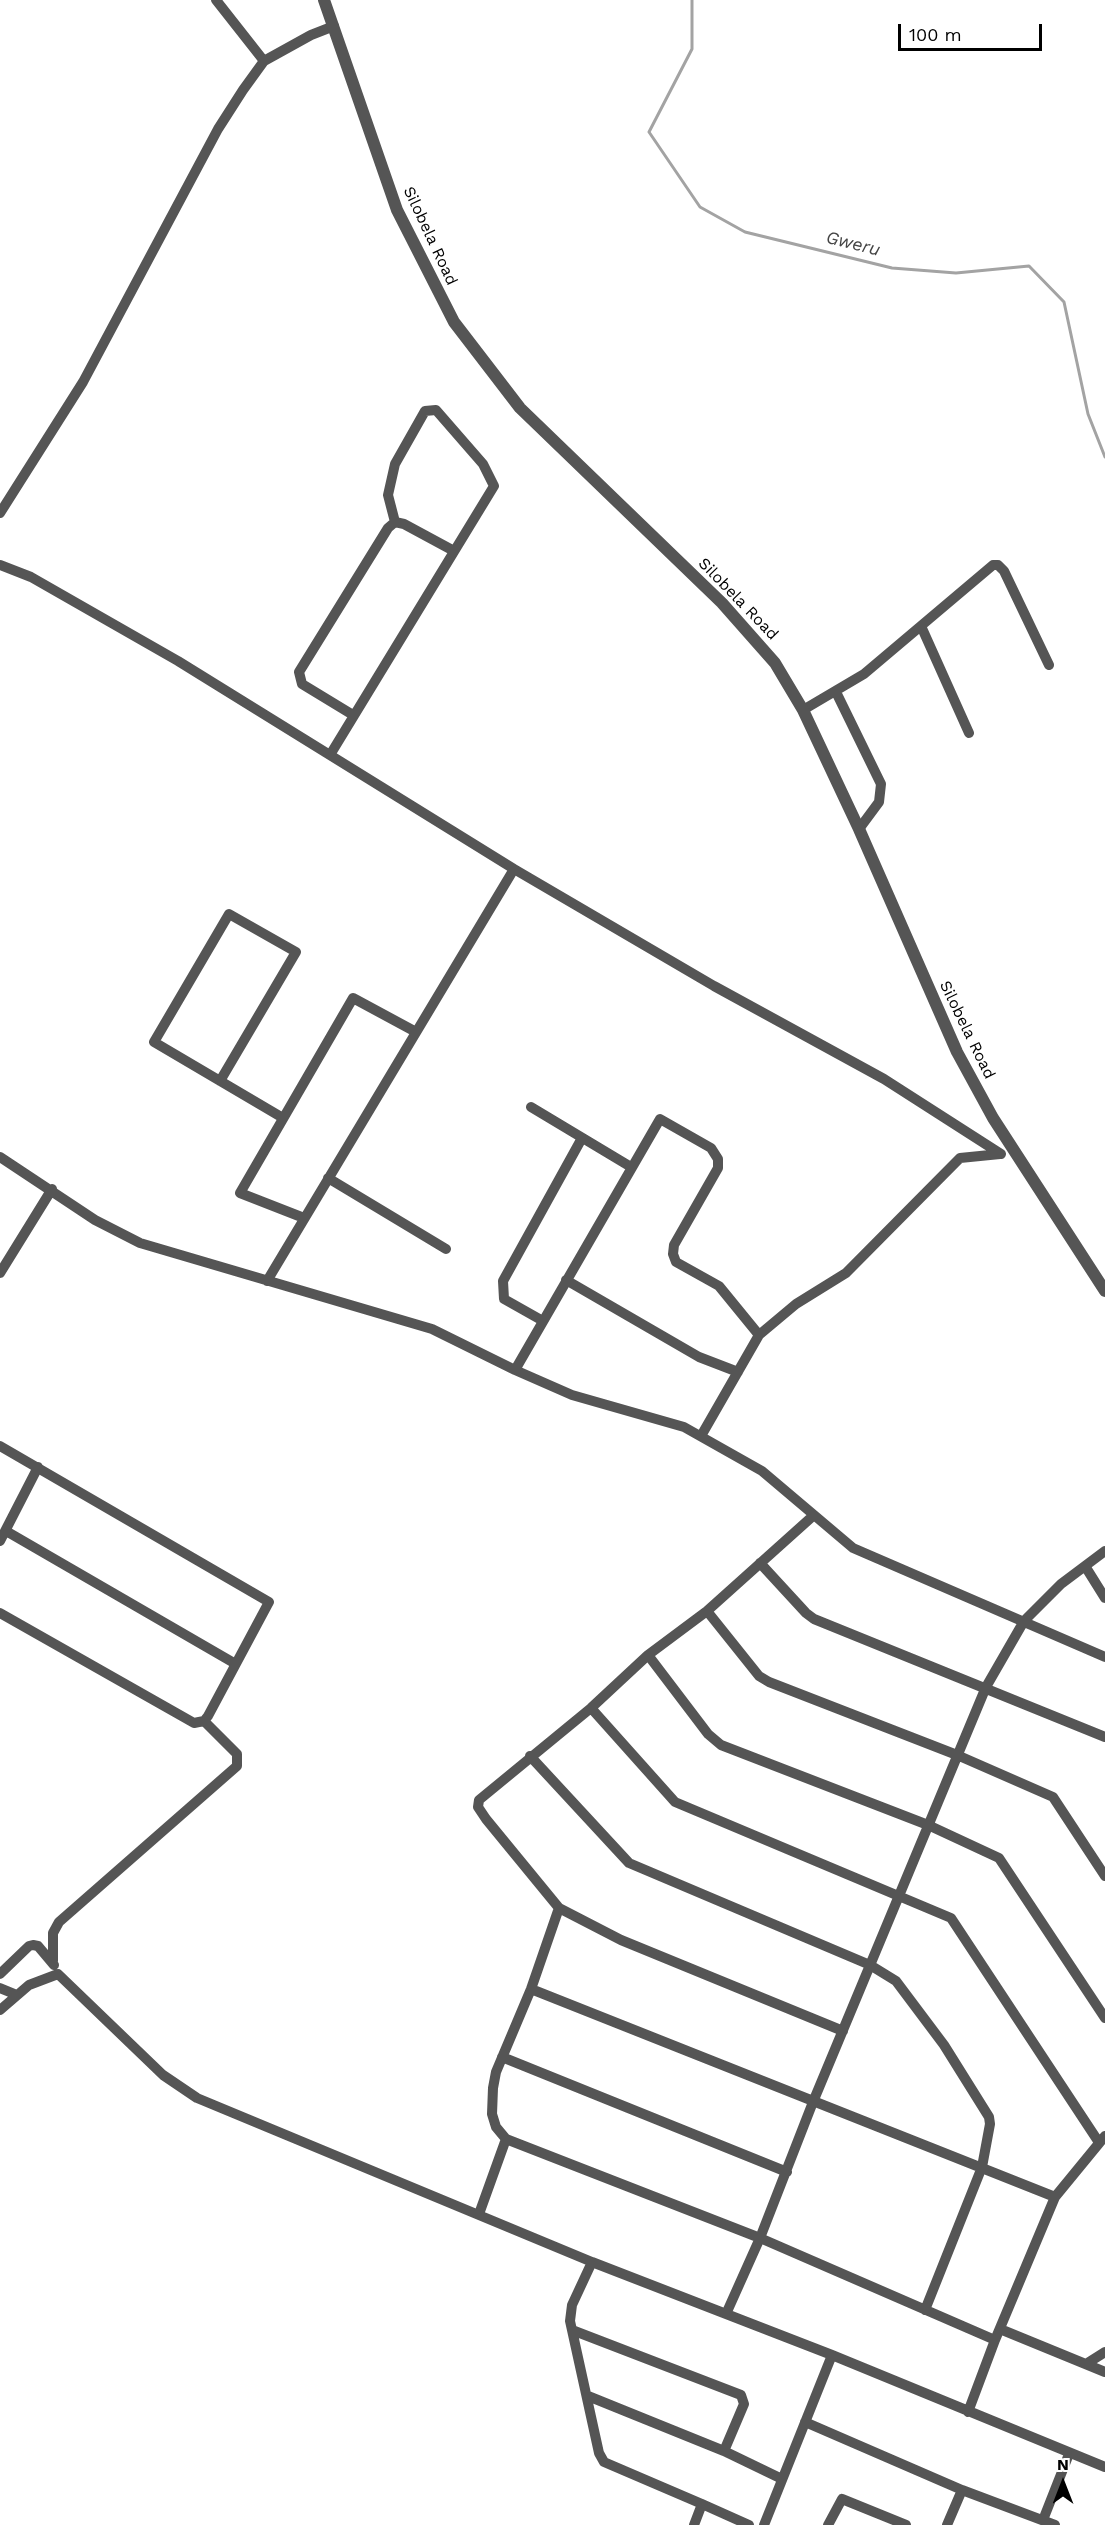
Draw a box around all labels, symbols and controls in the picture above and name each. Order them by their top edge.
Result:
scale bar [901,12,1045,50]
text: 100 m [909,24,962,45]
street label: Silobela Road [399,184,461,288]
water label: Gweru [824,227,882,261]
street label: Silobela Road [694,554,782,644]
street label: Silobela Road [935,978,999,1082]
north arrow [1033,2453,1093,2513]
text: N [1057,2455,1069,2474]

